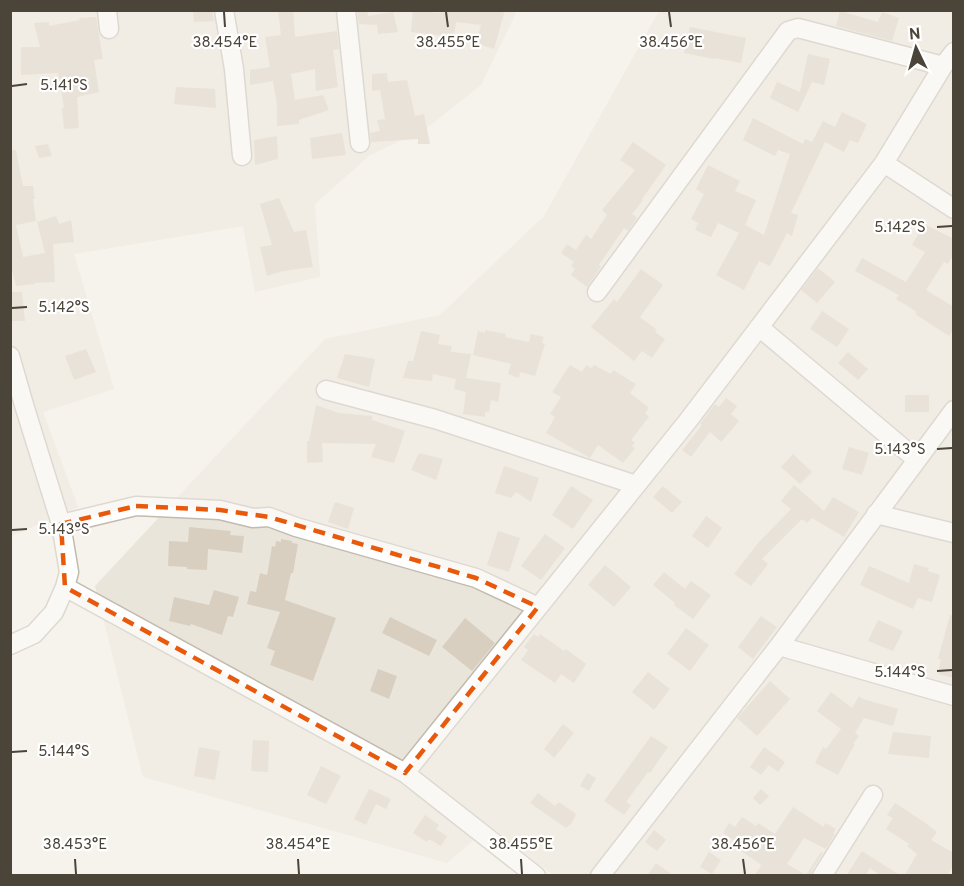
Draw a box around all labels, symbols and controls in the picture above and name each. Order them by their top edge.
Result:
north arrow [886,18,946,78]
text: N [908,25,921,46]
text: 38.454°E [193,34,257,53]
text: 38.455°E [416,34,480,53]
text: 38.456°E [639,34,703,53]
text: 5.141°S [40,77,88,96]
text: 5.142°S [874,219,926,238]
text: 5.142°S [38,299,90,318]
text: 5.143°S [874,441,926,460]
text: 5.143°S [38,521,90,540]
text: 5.144°S [874,664,926,683]
text: 5.144°S [38,743,90,762]
text: 38.453°E [43,836,107,855]
text: 38.454°E [266,836,330,855]
text: 38.455°E [489,836,553,855]
text: 38.456°E [711,836,775,855]

